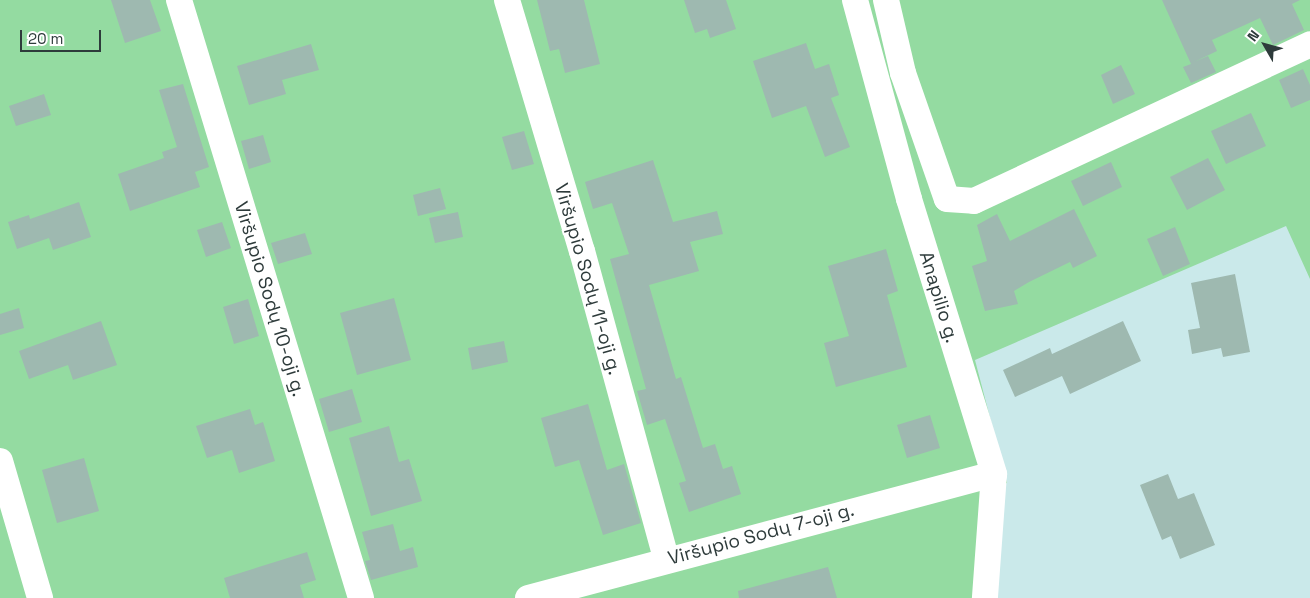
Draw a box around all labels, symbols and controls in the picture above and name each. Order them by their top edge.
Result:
scale bar [22,20,104,52]
north arrow [1240,20,1290,70]
text: N [1243,27,1263,45]
text: 20 m [28,29,63,48]
street label: Viršupio Sodų 11-oji g. [550,181,626,377]
street label: Viršupio Sodų 10-oji g. [230,199,310,399]
street label: Anapilio g. [914,249,964,345]
street label: Viršupio Sodų 7-oji g. [665,498,857,570]

